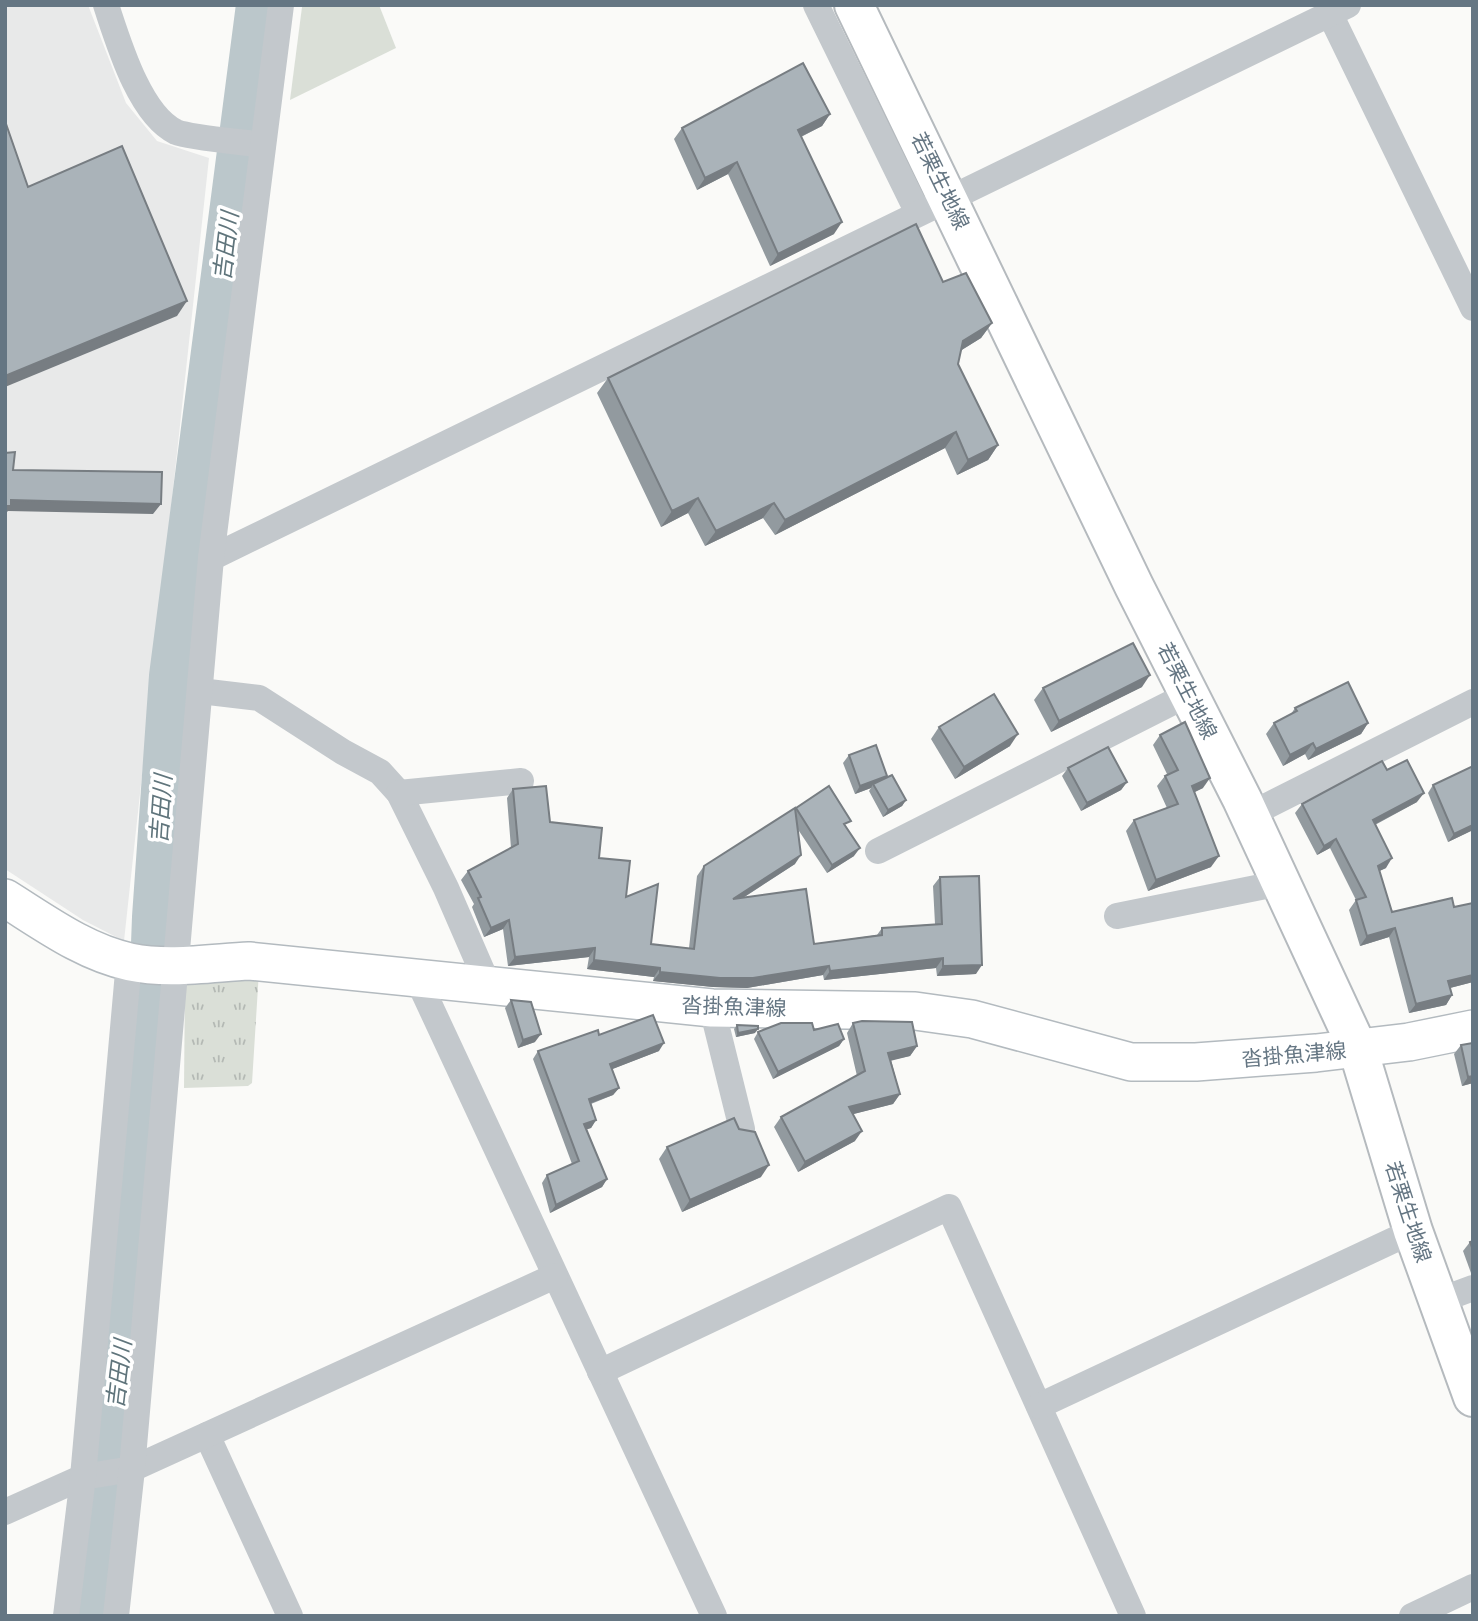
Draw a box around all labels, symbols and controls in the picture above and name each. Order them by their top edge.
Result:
street label: 若栗生地線 [906,129,974,233]
water label: 吉田川 [209,207,243,282]
street label: 若栗生地線 [1152,639,1222,743]
water label: 吉田川 [146,771,177,844]
street label: 沓掛魚津線 [681,993,787,1021]
street label: 沓掛魚津線 [1241,1038,1347,1072]
street label: 若栗生地線 [1380,1158,1436,1266]
water label: 吉田川 [102,1335,136,1410]

